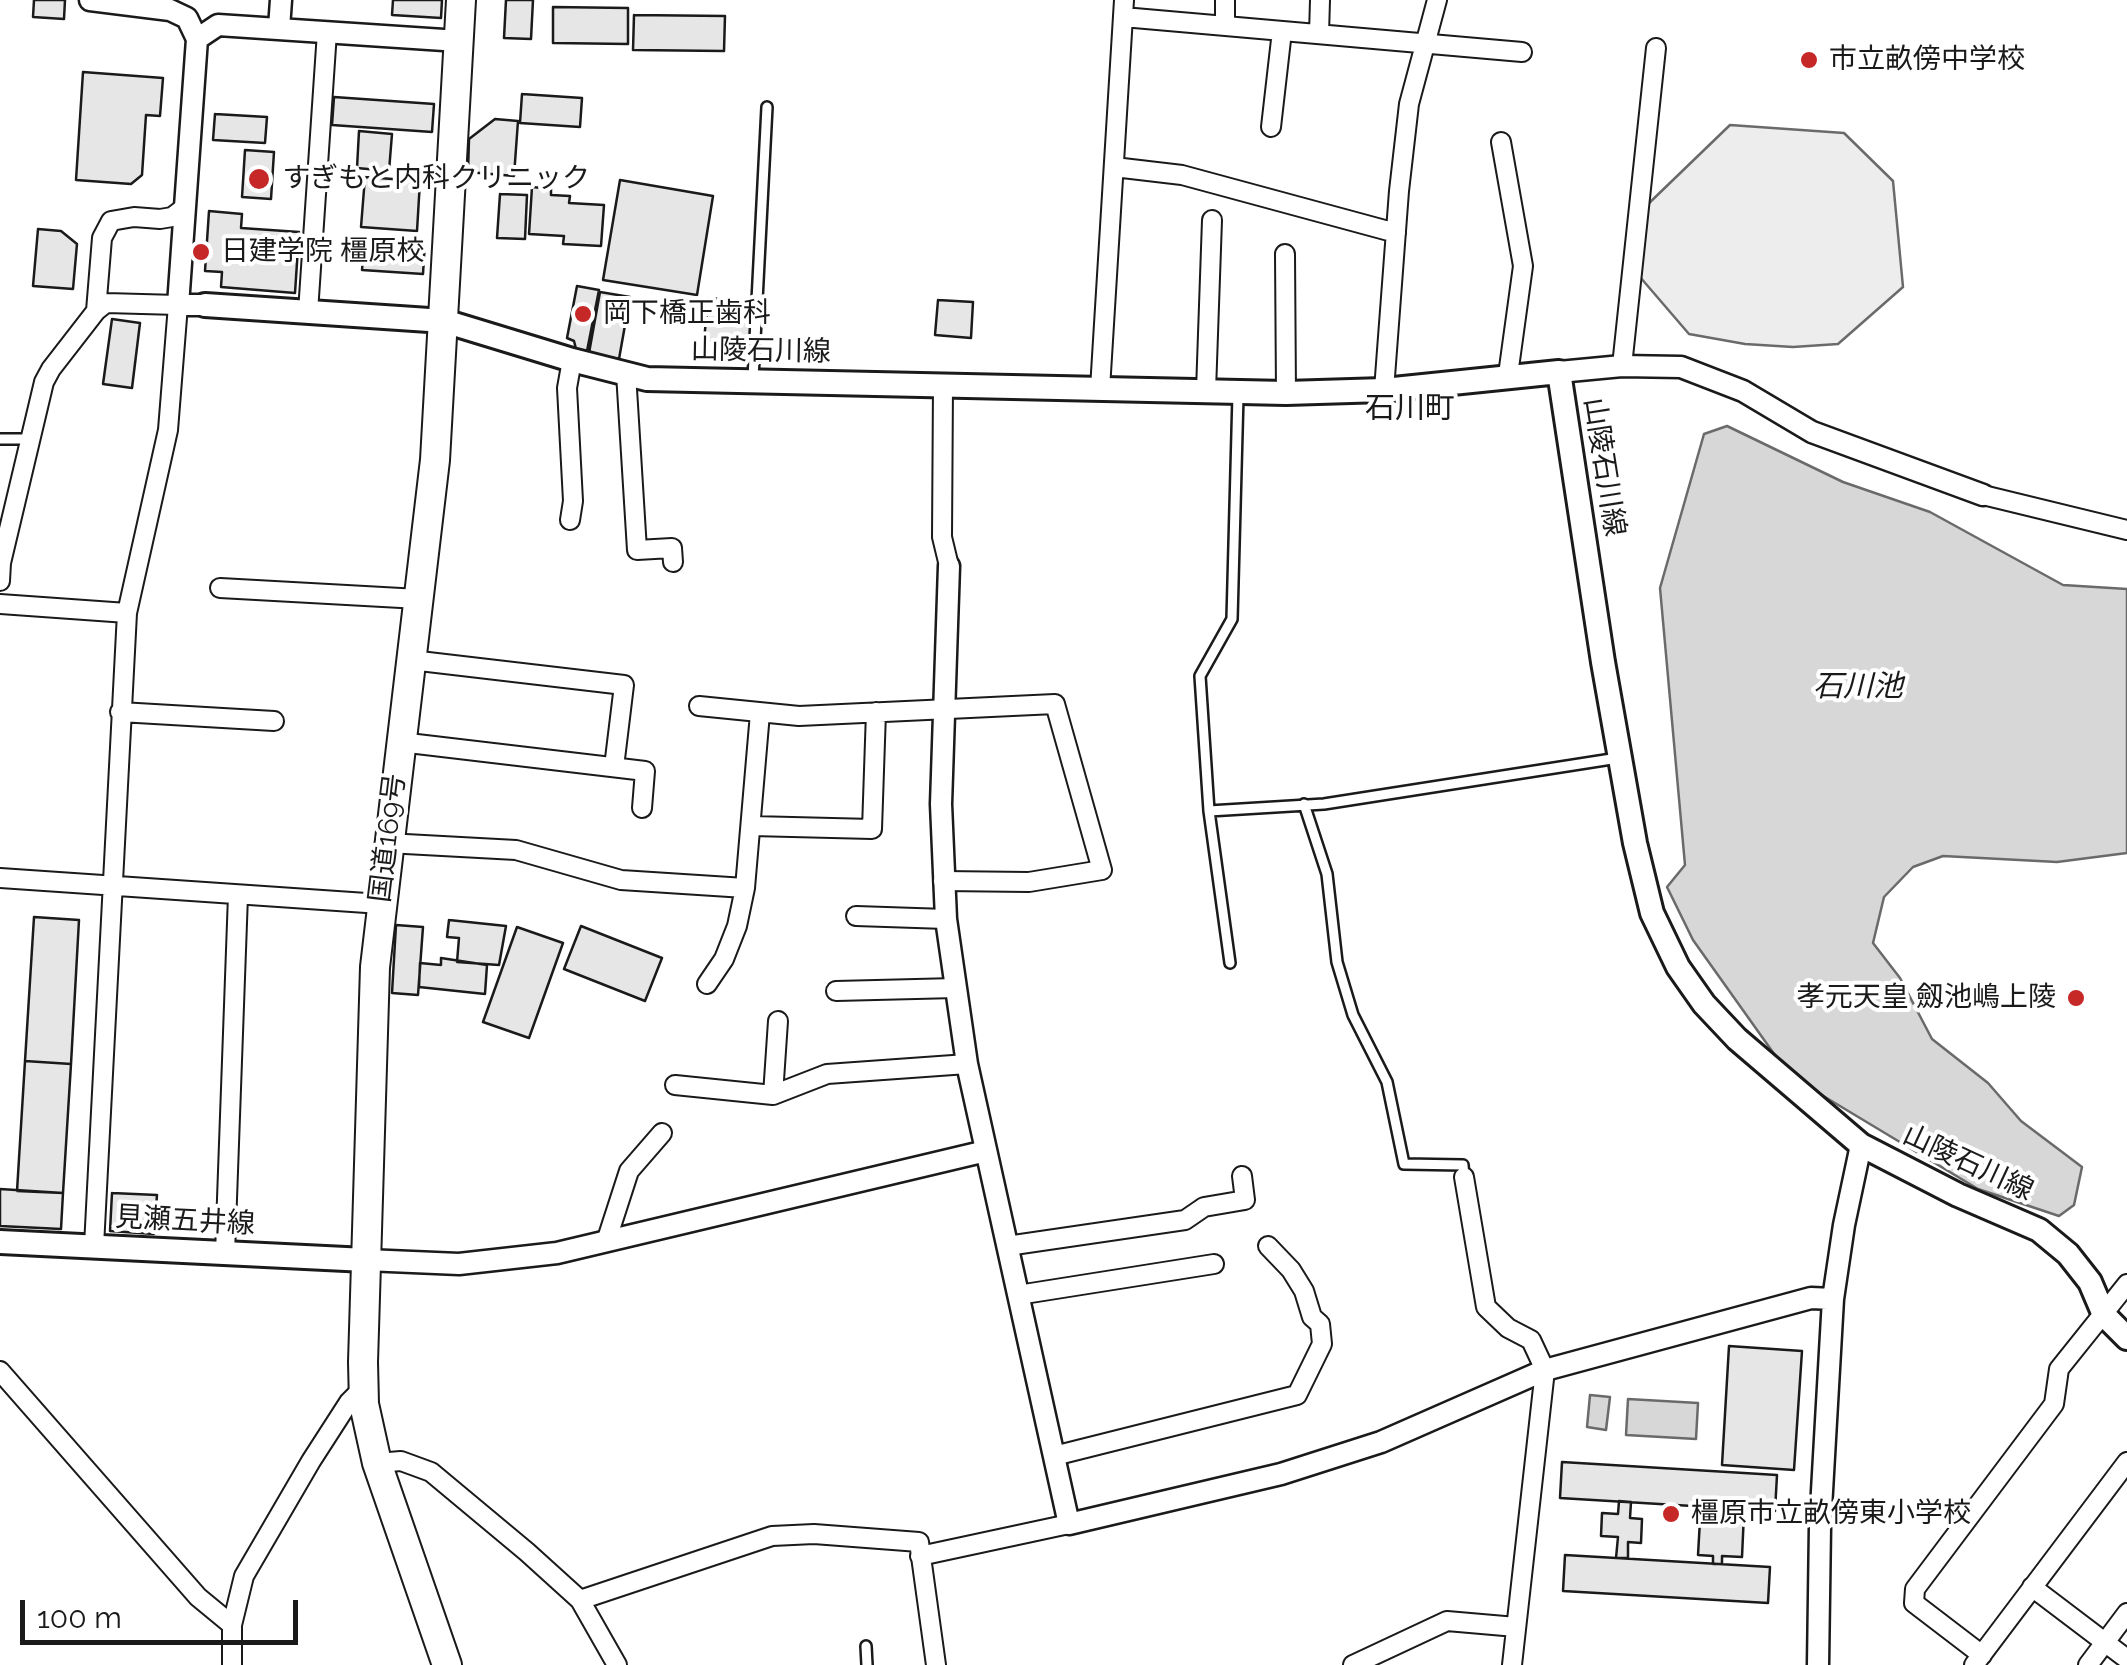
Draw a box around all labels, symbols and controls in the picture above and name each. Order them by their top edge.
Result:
place label: 市立畝傍中学校 [1829,43,2025,77]
marker: 市立畝傍中学校 [1798,49,1820,71]
place label: すぎもと内科クリニック [282,162,590,196]
marker: すぎもと内科クリニック [246,166,272,192]
place label: 日建学院 橿原校 [221,235,424,269]
marker: 日建学院 橿原校 [190,241,212,263]
place label: 岡下橋正歯科 [603,297,771,331]
marker: 岡下橋正歯科 [572,303,594,325]
street label: 山陵石川線 [691,333,831,369]
district label: 石川町 [1365,391,1455,427]
street label: 山陵石川線 [1576,395,1632,539]
water label: 石川池 [1813,669,1903,705]
street label: 国道169号 [363,772,413,904]
place label: 孝元天皇 劔池嶋上陵 [1797,981,2056,1015]
marker: 孝元天皇 劔池嶋上陵 [2065,987,2087,1009]
street label: 山陵石川線 [1897,1118,2039,1208]
street label: 見瀬五井線 [114,1201,256,1241]
place label: 橿原市立畝傍東小学校 [1691,1497,1971,1531]
marker: 橿原市立畝傍東小学校 [1660,1503,1682,1525]
scale bar [25,1580,302,1642]
text: 100 m [37,1600,122,1635]

